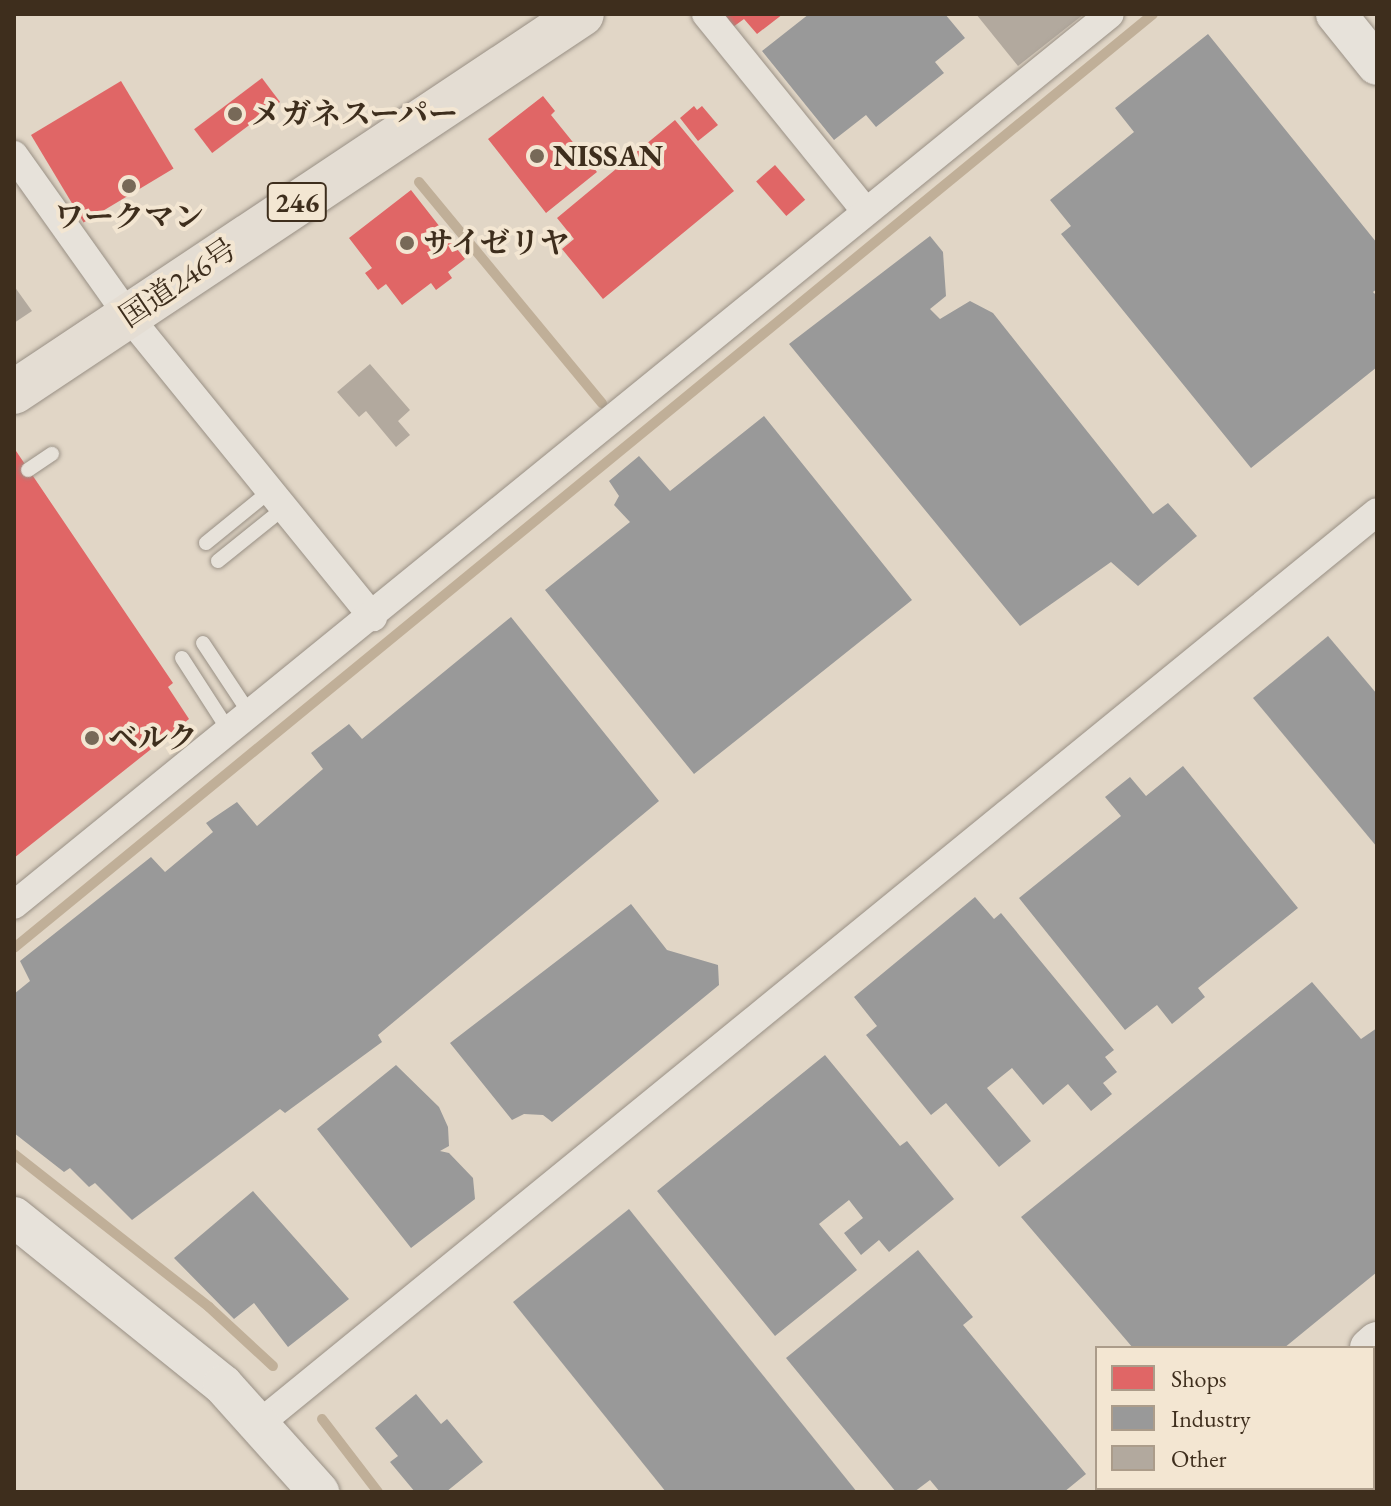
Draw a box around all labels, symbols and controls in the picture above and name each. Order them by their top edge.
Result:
place label: メガネスーパー [251,96,459,132]
marker: メガネスーパー [226,105,244,123]
place label: NISSAN [553,138,663,174]
marker: NISSAN [528,147,546,165]
marker: ワークマン [120,177,138,195]
road number: 246 [265,178,329,226]
place label: ワークマン [54,199,204,235]
place label: サイゼリヤ [423,225,573,261]
street label: 国道246号 [113,231,243,335]
marker: サイゼリヤ [398,234,416,252]
place label: ベルク [108,720,198,756]
marker: ベルク [83,729,101,747]
legend [1095,1346,1375,1490]
text: Shops [1171,1363,1227,1394]
text: Industry [1171,1403,1250,1434]
text: Other [1171,1443,1227,1474]

